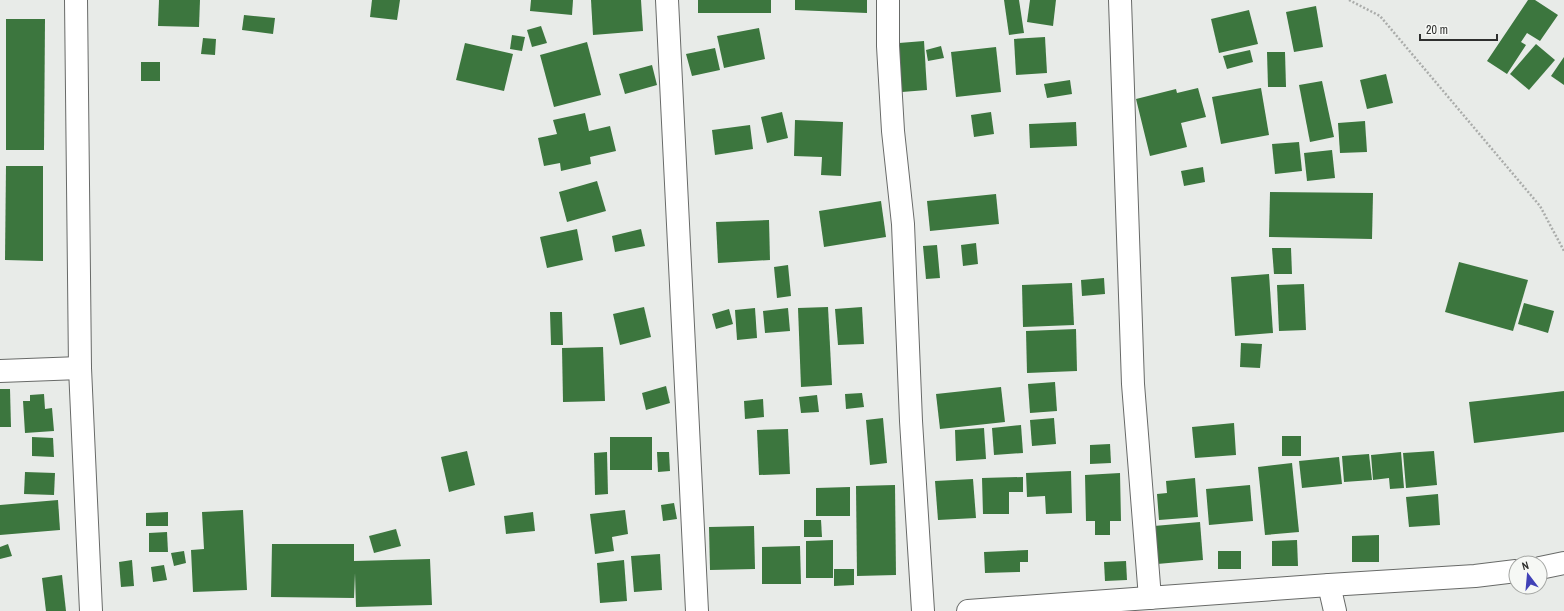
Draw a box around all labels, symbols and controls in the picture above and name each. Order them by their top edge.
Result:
scale bar [1420,16,1497,42]
text: 20 m [1426,22,1448,38]
north arrow [1508,555,1548,595]
text: N [1520,558,1530,573]

